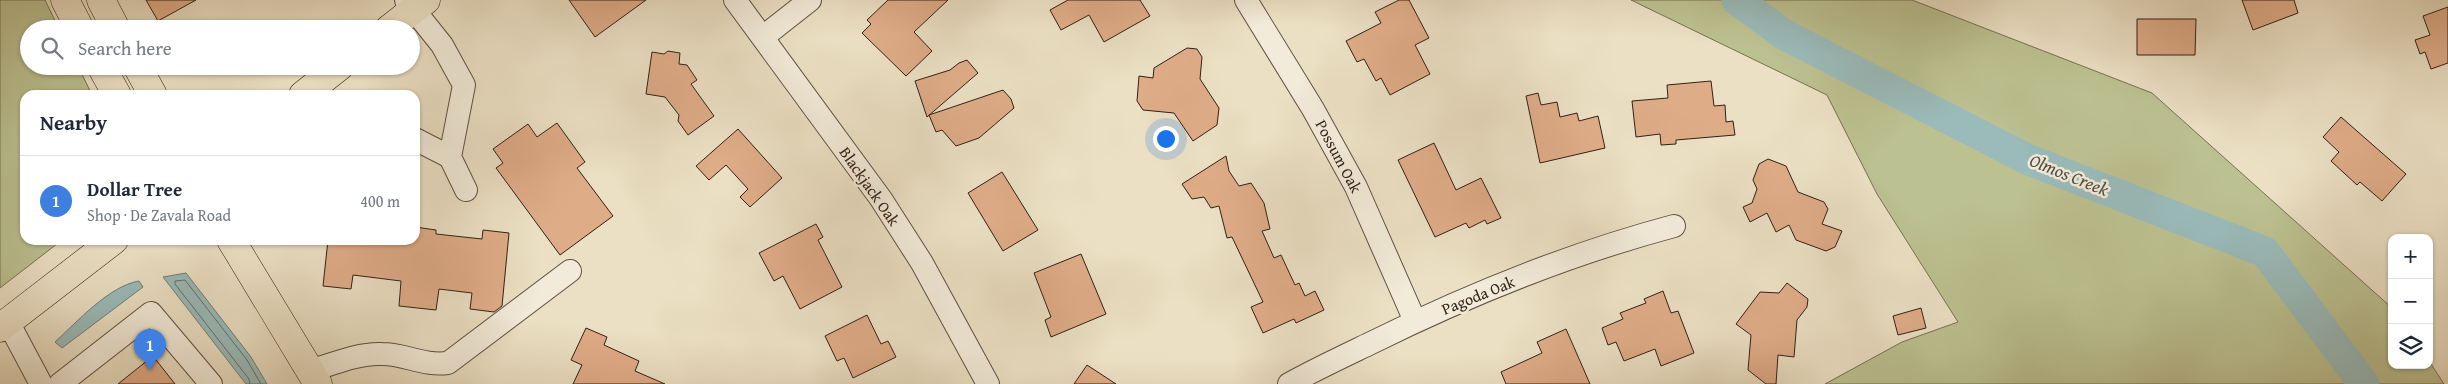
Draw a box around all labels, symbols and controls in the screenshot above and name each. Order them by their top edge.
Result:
search box [20,20,420,75]
icon: search [38,34,66,62]
text: Search here [78,34,172,62]
text: Nearby [40,107,107,138]
street label: Possum Oak [1310,115,1369,198]
your location [1153,126,1179,152]
street label: Blackjack Oak [834,141,907,231]
water label: Olmos Creek [2026,146,2114,203]
text: Dollar Tree [87,175,182,203]
text: 1 [52,189,60,213]
text: 400 m [360,189,400,213]
text: Shop · De Zavala Road [87,203,231,227]
map controls [2388,234,2433,369]
button: + [2388,234,2433,279]
street label: Pagoda Oak [1438,269,1519,321]
button: − [2388,279,2433,324]
button: layers [2388,324,2433,369]
pin: 1 [134,329,166,370]

